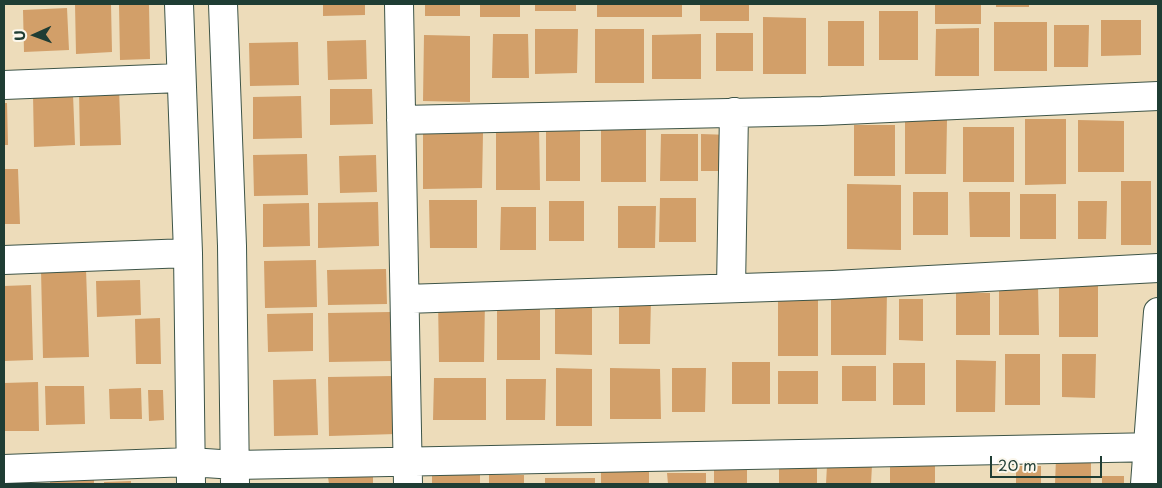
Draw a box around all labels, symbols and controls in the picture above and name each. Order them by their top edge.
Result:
north arrow [10,10,60,60]
text: U [9,30,30,41]
scale bar [992,446,1104,478]
text: 20 m [998,453,1037,476]

